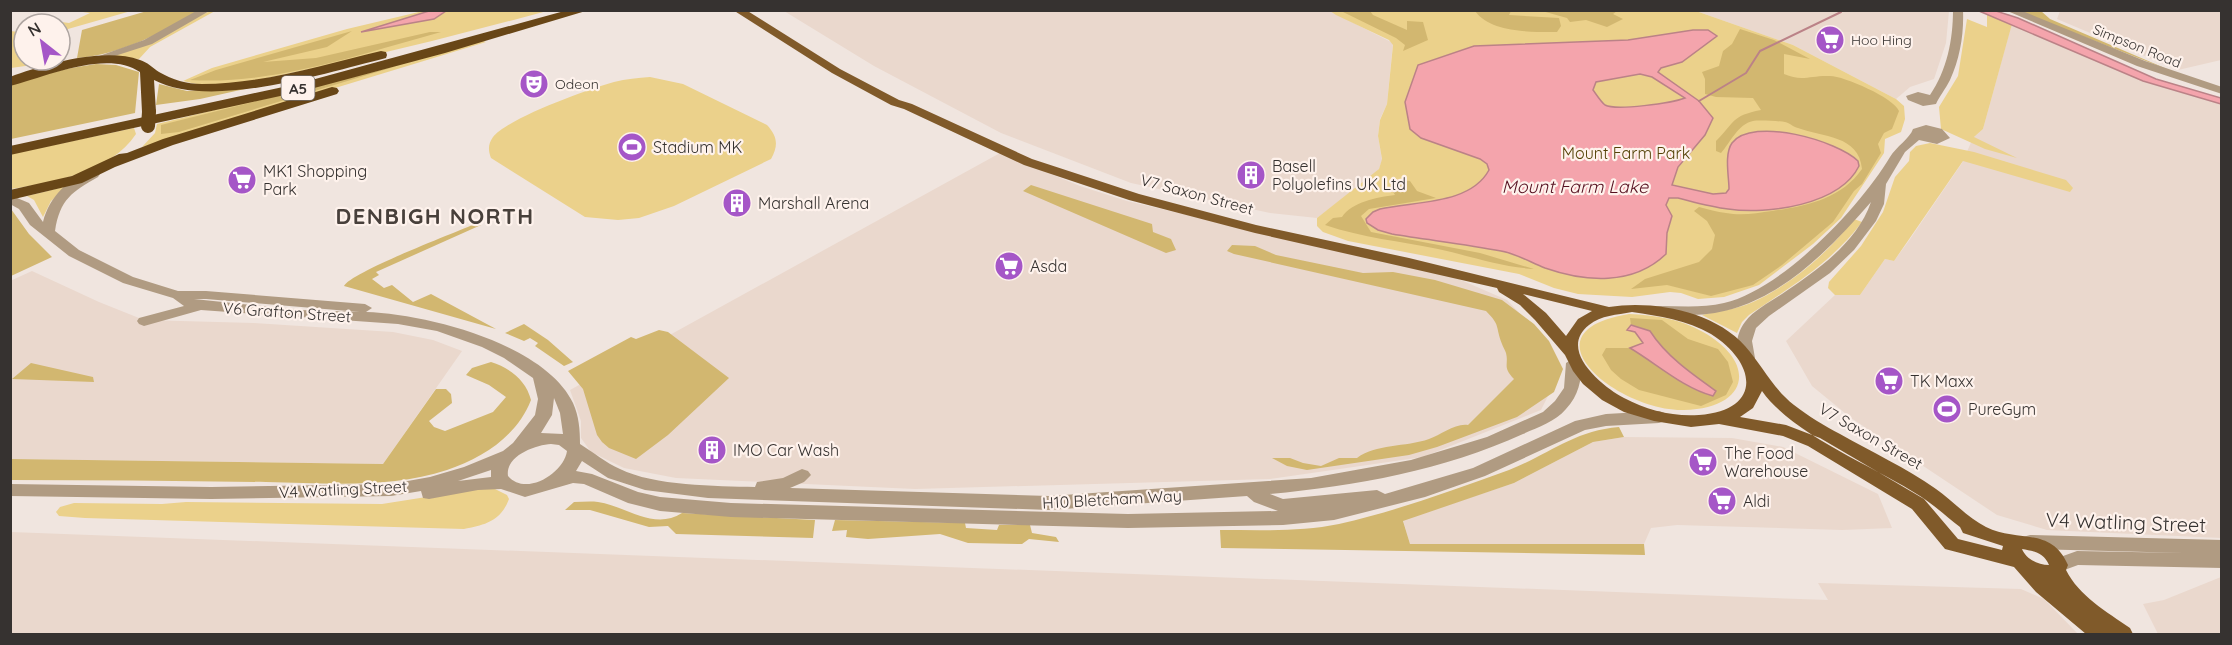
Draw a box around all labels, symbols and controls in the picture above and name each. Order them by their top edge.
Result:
north arrow [12,12,72,72]
text: N [24,18,44,41]
street label: Simpson Road [2090,20,2184,72]
supermarket icon: Hoo Hing [1814,24,1846,56]
place label: Hoo Hing [1851,31,1912,49]
theatre icon: Odeon [518,68,550,100]
place label: Odeon [555,75,599,93]
road number: A5 [282,76,314,100]
sports icon: Stadium MK [616,131,648,163]
place label: Stadium MK [653,137,743,157]
park label: Mount Farm Park [1562,143,1690,163]
place label: Basell Polyolefins UK Ltd [1272,156,1406,194]
building icon: Basell Polyolefins UK Ltd [1235,159,1267,191]
place label: MK1 Shopping Park [263,161,367,199]
supermarket icon: MK1 Shopping Park [226,164,258,196]
street label: V7 Saxon Street [1138,169,1256,219]
water label: Mount Farm Lake [1502,175,1649,198]
building icon: Marshall Arena [721,187,753,219]
place label: Marshall Arena [758,193,869,213]
district label: DENBIGH NORTH [336,202,534,230]
supermarket icon: Asda [993,250,1025,282]
place label: Asda [1030,256,1067,276]
street label: V6 Grafton Street [222,298,352,326]
supermarket icon: TK Maxx [1873,365,1905,397]
place label: TK Maxx [1910,371,1974,391]
sports icon: PureGym [1931,393,1963,425]
street label: V7 Saxon Street [1816,398,1926,474]
place label: PureGym [1968,399,2036,419]
building icon: IMO Car Wash [696,434,728,466]
place label: IMO Car Wash [733,440,839,460]
place label: The Food Warehouse [1724,443,1808,481]
supermarket icon: The Food Warehouse [1687,446,1719,478]
street label: V4 Watling Street [278,476,408,502]
street label: H10 Bletcham Way [1042,485,1182,513]
supermarket icon: Aldi [1706,485,1738,517]
place label: Aldi [1743,491,1770,511]
street label: V4 Watling Street [2045,507,2207,537]

